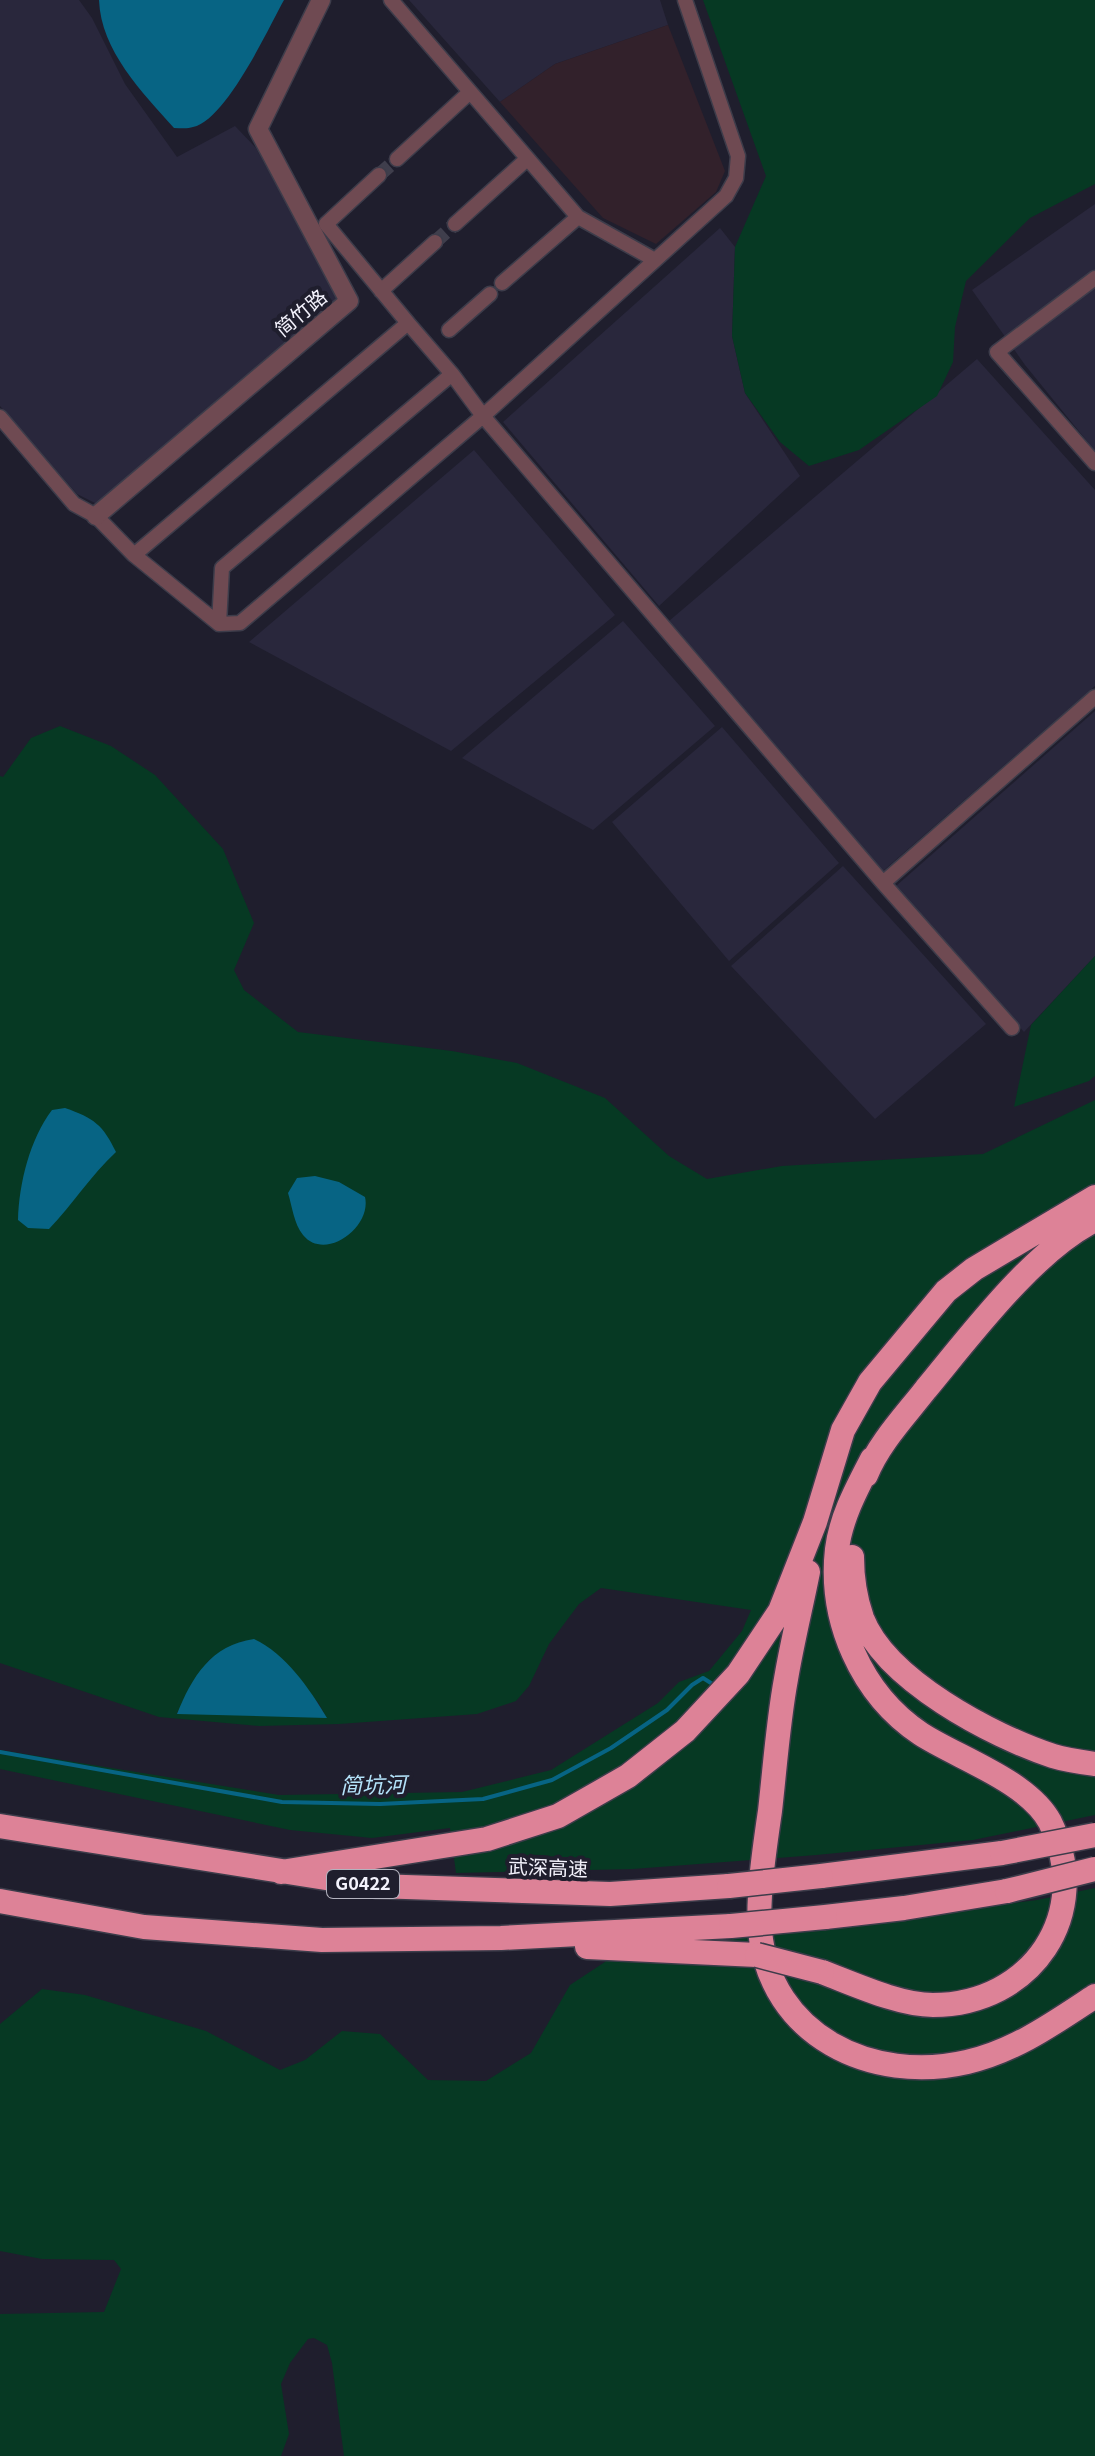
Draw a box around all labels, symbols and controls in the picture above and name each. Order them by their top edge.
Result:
street label: 简竹路 [268,281,332,342]
water label: 简坑河 [340,1766,410,1800]
street label: 武深高速 [508,1851,589,1882]
road number: G0422 [327,1870,399,1898]

